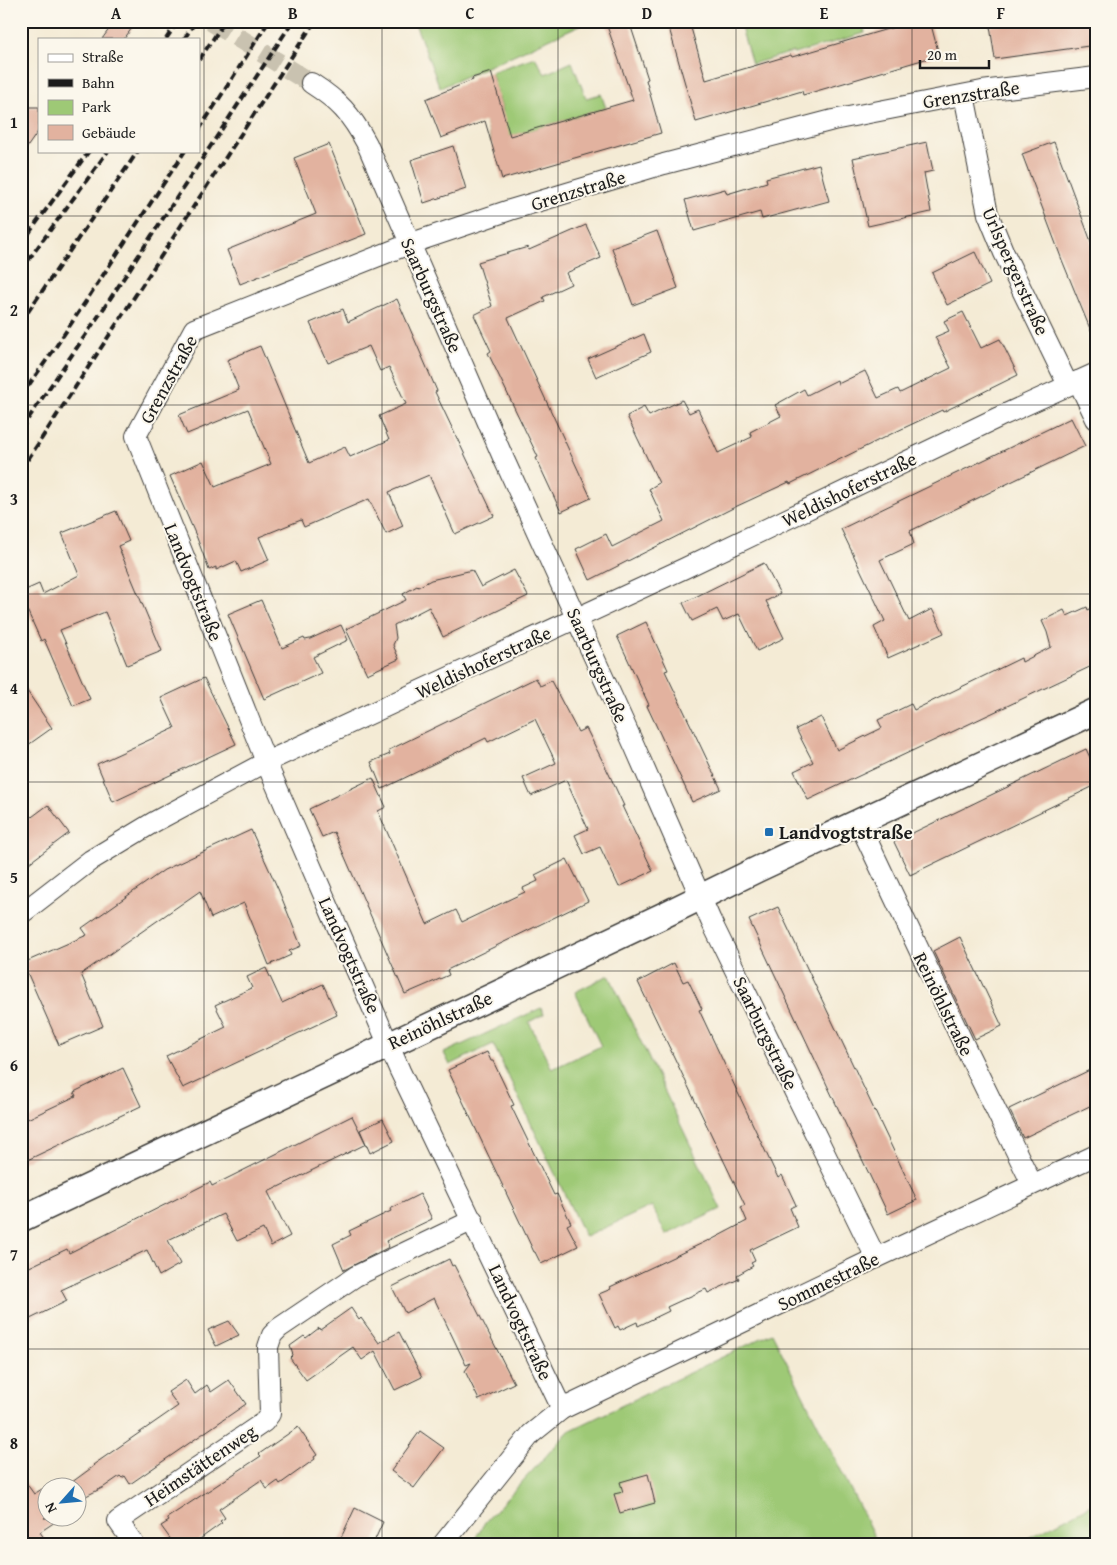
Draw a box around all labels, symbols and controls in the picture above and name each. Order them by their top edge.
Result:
text: A [111,1,122,25]
text: B [288,1,298,25]
text: C [465,1,475,25]
text: D [642,1,652,25]
text: E [820,1,829,25]
text: F [997,1,1005,25]
legend [38,38,200,152]
scale bar [920,38,988,70]
text: 20 m [927,44,958,65]
text: Straße [82,46,124,67]
text: Bahn [82,72,115,93]
street label: Grenzstraße [921,73,1021,115]
text: Park [82,96,111,117]
text: 1 [10,110,18,134]
text: Gebäude [82,122,136,143]
street label: Grenzstraße [527,162,629,218]
street label: Urlspergerstraße [975,203,1057,340]
street label: Saarburgstraße [394,233,470,357]
text: 2 [10,298,18,322]
street label: Grenzstraße [132,329,204,428]
street label: Weldishoferstraße [777,444,921,534]
text: 3 [10,487,18,511]
street label: Landvogtstraße [158,519,230,645]
street label: Saarburgstraße [560,603,636,727]
street label: Weldishoferstraße [411,618,556,706]
text: 4 [10,676,18,700]
place label: Landvogtstraße [779,818,913,846]
marker: Landvogtstraße [763,826,775,838]
text: 5 [10,865,18,889]
street label: Landvogtstraße [312,892,388,1018]
street label: Reinöhlstraße [907,947,981,1061]
street label: Saarburgstraße [726,971,806,1095]
street label: Reinöhlstraße [383,984,497,1056]
text: 6 [10,1053,18,1077]
text: 7 [10,1242,18,1266]
street label: Sommestraße [772,1244,884,1318]
street label: Landvogtstraße [482,1259,560,1385]
street label: Heimstättenweg [138,1417,262,1513]
text: 8 [10,1431,18,1455]
north arrow [38,1478,88,1528]
text: N [39,1499,61,1517]

